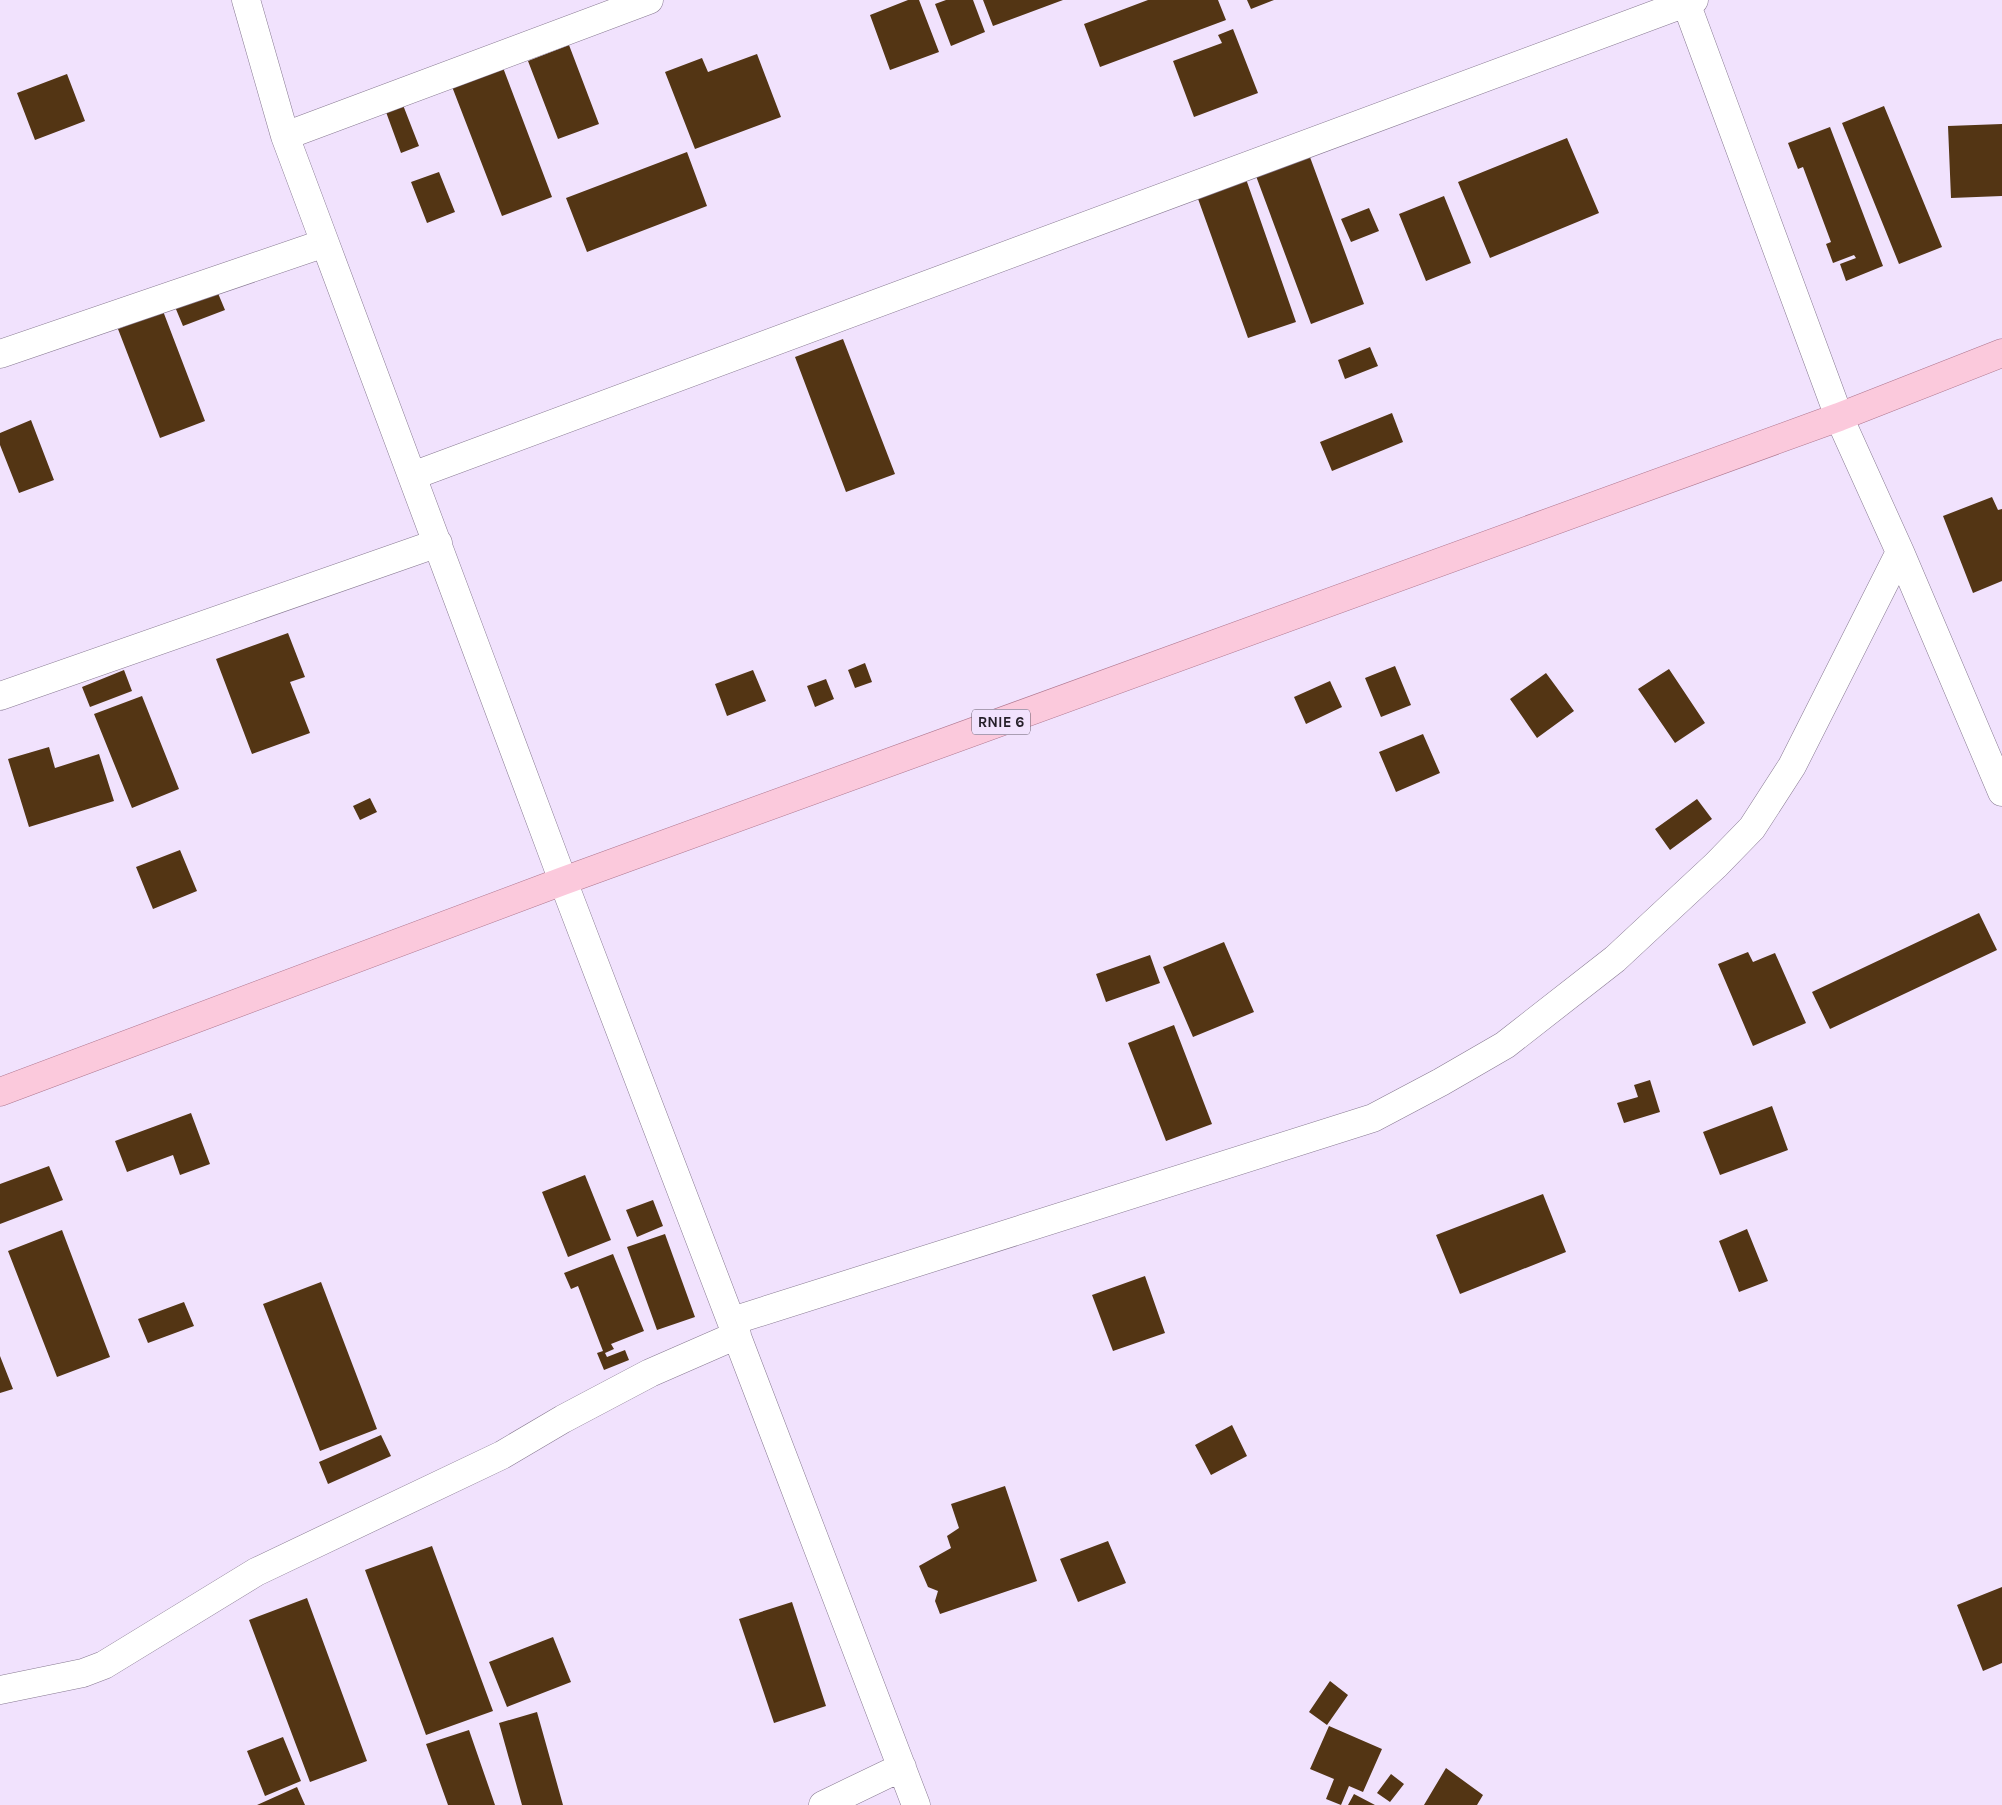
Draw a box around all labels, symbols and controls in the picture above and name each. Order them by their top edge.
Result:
road number: RNIE 6 [972,710,1030,734]

